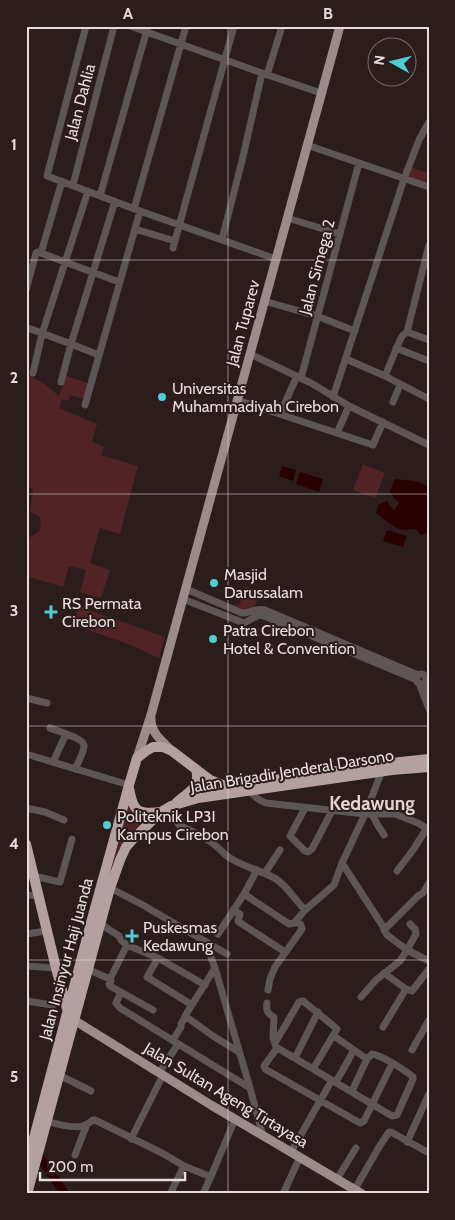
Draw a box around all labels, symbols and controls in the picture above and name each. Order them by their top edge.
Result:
text: A [123,4,133,23]
text: B [323,4,333,23]
north arrow [368,38,418,88]
text: N [370,54,389,66]
street label: Jalan Dahlia [60,61,99,143]
text: 1 [11,135,17,154]
street label: Jalan Simega 2 [295,217,339,318]
street label: Jalan Tuparev [222,278,264,369]
text: 2 [10,368,18,387]
place label: Universitas Muhammadiyah Cirebon [172,379,339,416]
marker: Universitas Muhammadiyah Cirebon [156,391,168,403]
place label: Masjid Darussalam [224,565,303,602]
marker: Masjid Darussalam [208,577,220,589]
place label: RS Permata Cirebon [62,594,142,631]
text: 3 [10,601,18,620]
marker: RS Permata Cirebon [44,605,58,619]
place label: Patra Cirebon Hotel & Convention [223,621,356,658]
marker: Patra Cirebon Hotel & Convention [207,633,219,645]
street label: Jalan Brigadir Jenderal Darsono [188,746,395,797]
district label: Kedawung [329,792,415,815]
place label: Politeknik LP3I Kampus Cirebon [117,807,229,844]
marker: Politeknik LP3I Kampus Cirebon [101,819,113,831]
text: 4 [9,834,19,853]
street label: Jalan Insinyur Haji Juanda [35,876,97,1043]
place label: Puskesmas Kedawung [143,918,217,955]
marker: Puskesmas Kedawung [125,929,139,943]
street label: Jalan Sultan Ageng Tirtayasa [139,1038,312,1152]
text: 5 [10,1067,18,1086]
scale bar [40,1150,185,1182]
text: 200 m [48,1158,93,1176]

